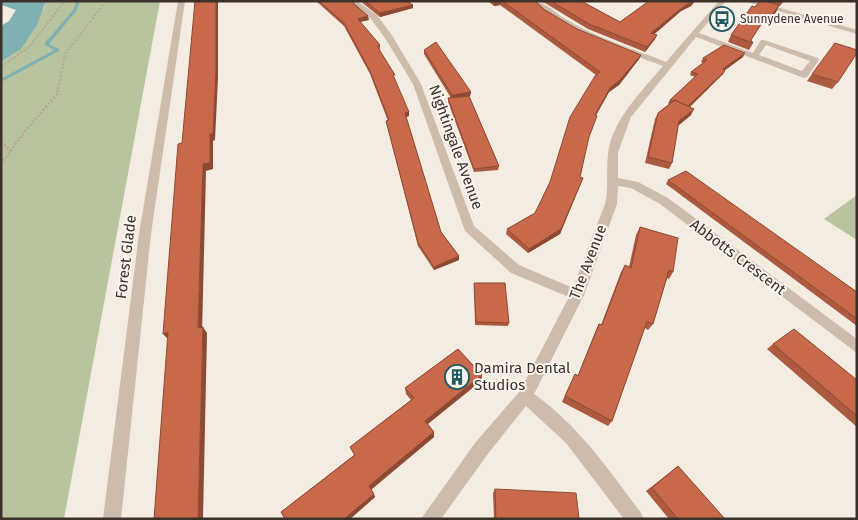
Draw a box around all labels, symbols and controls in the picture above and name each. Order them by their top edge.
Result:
bus stop icon: Sunnydene Avenue [709,6,735,32]
place label: Sunnydene Avenue [740,12,844,26]
street label: Nightingale Avenue [425,82,487,212]
street label: Forest Glade [112,214,140,300]
street label: Abbotts Crescent [687,215,790,299]
street label: The Avenue [566,222,610,302]
place label: Damira Dental Studios [474,359,571,394]
building icon: Damira Dental Studios [444,364,470,390]

